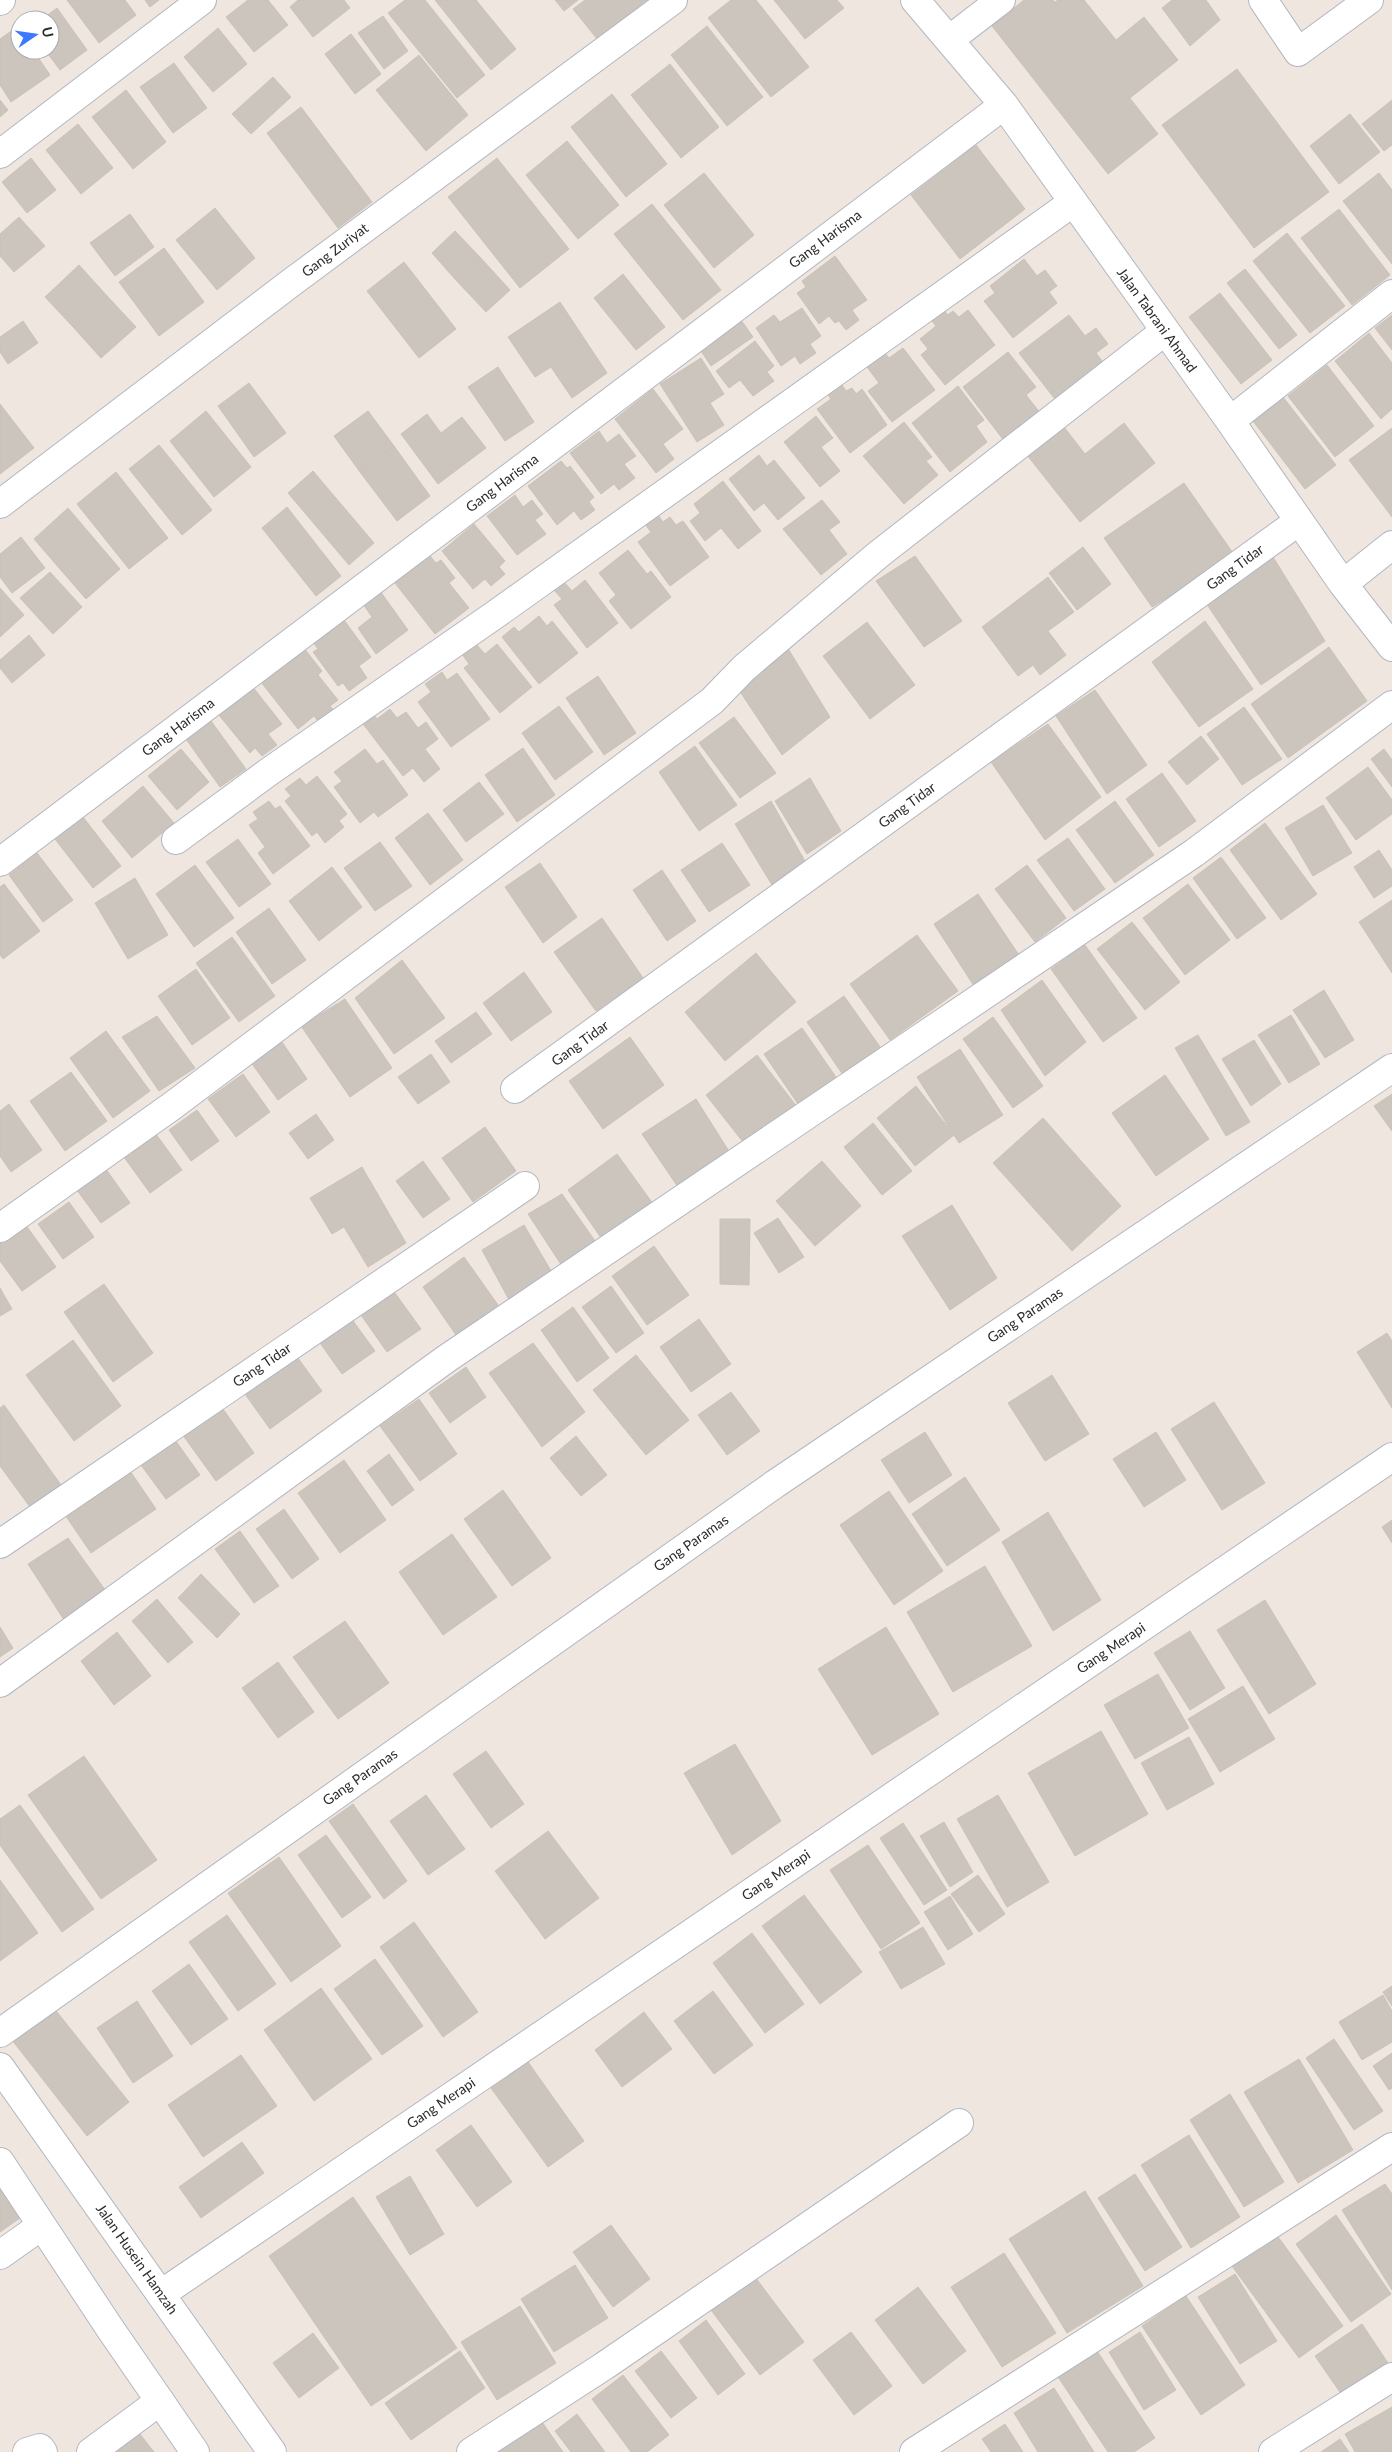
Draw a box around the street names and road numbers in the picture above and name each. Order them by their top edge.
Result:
street label: Gang Harisma [785,206,864,271]
street label: Gang Zuriyat [298,219,371,280]
street label: Jalan Tabrani Ahmad [1114,264,1201,375]
street label: Gang Harisma [462,450,541,515]
street label: Gang Tidar [1203,540,1267,593]
street label: Gang Harisma [138,694,217,759]
street label: Gang Tidar [875,778,939,831]
street label: Gang Tidar [548,1016,612,1069]
street label: Gang Paramas [984,1283,1066,1346]
street label: Gang Tidar [229,1339,294,1390]
street label: Gang Paramas [650,1511,731,1575]
street label: Gang Merapi [1073,1618,1148,1677]
street label: Gang Paramas [319,1745,400,1809]
street label: Gang Merapi [738,1845,813,1904]
street label: Gang Merapi [403,2073,478,2132]
street label: Jalan Husein Hamzah [93,2200,182,2317]

